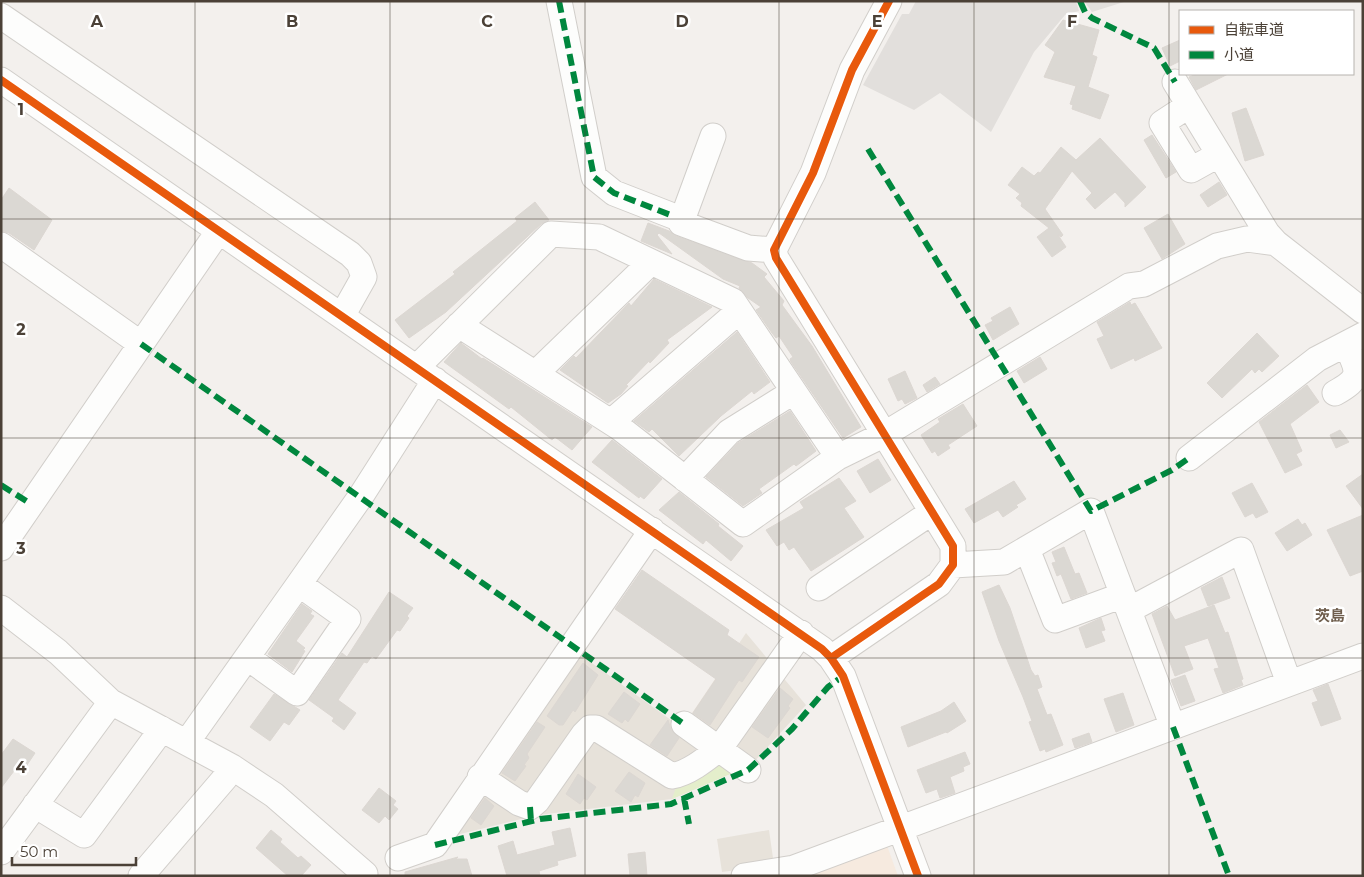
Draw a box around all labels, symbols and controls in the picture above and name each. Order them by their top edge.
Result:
legend [1179,10,1354,75]
text: A [90,12,104,31]
text: B [286,12,298,31]
text: C [481,12,493,31]
text: D [675,12,689,31]
text: E [872,12,882,31]
text: F [1067,12,1077,31]
text: 自転車道 [1224,20,1284,39]
text: 小道 [1224,45,1254,64]
text: 1 [18,100,24,119]
text: 2 [16,320,26,339]
text: 3 [15,539,26,558]
district label: 茨島 [1315,606,1345,625]
text: 4 [15,758,27,777]
scale bar [12,834,136,866]
text: 50 m [20,842,58,861]

